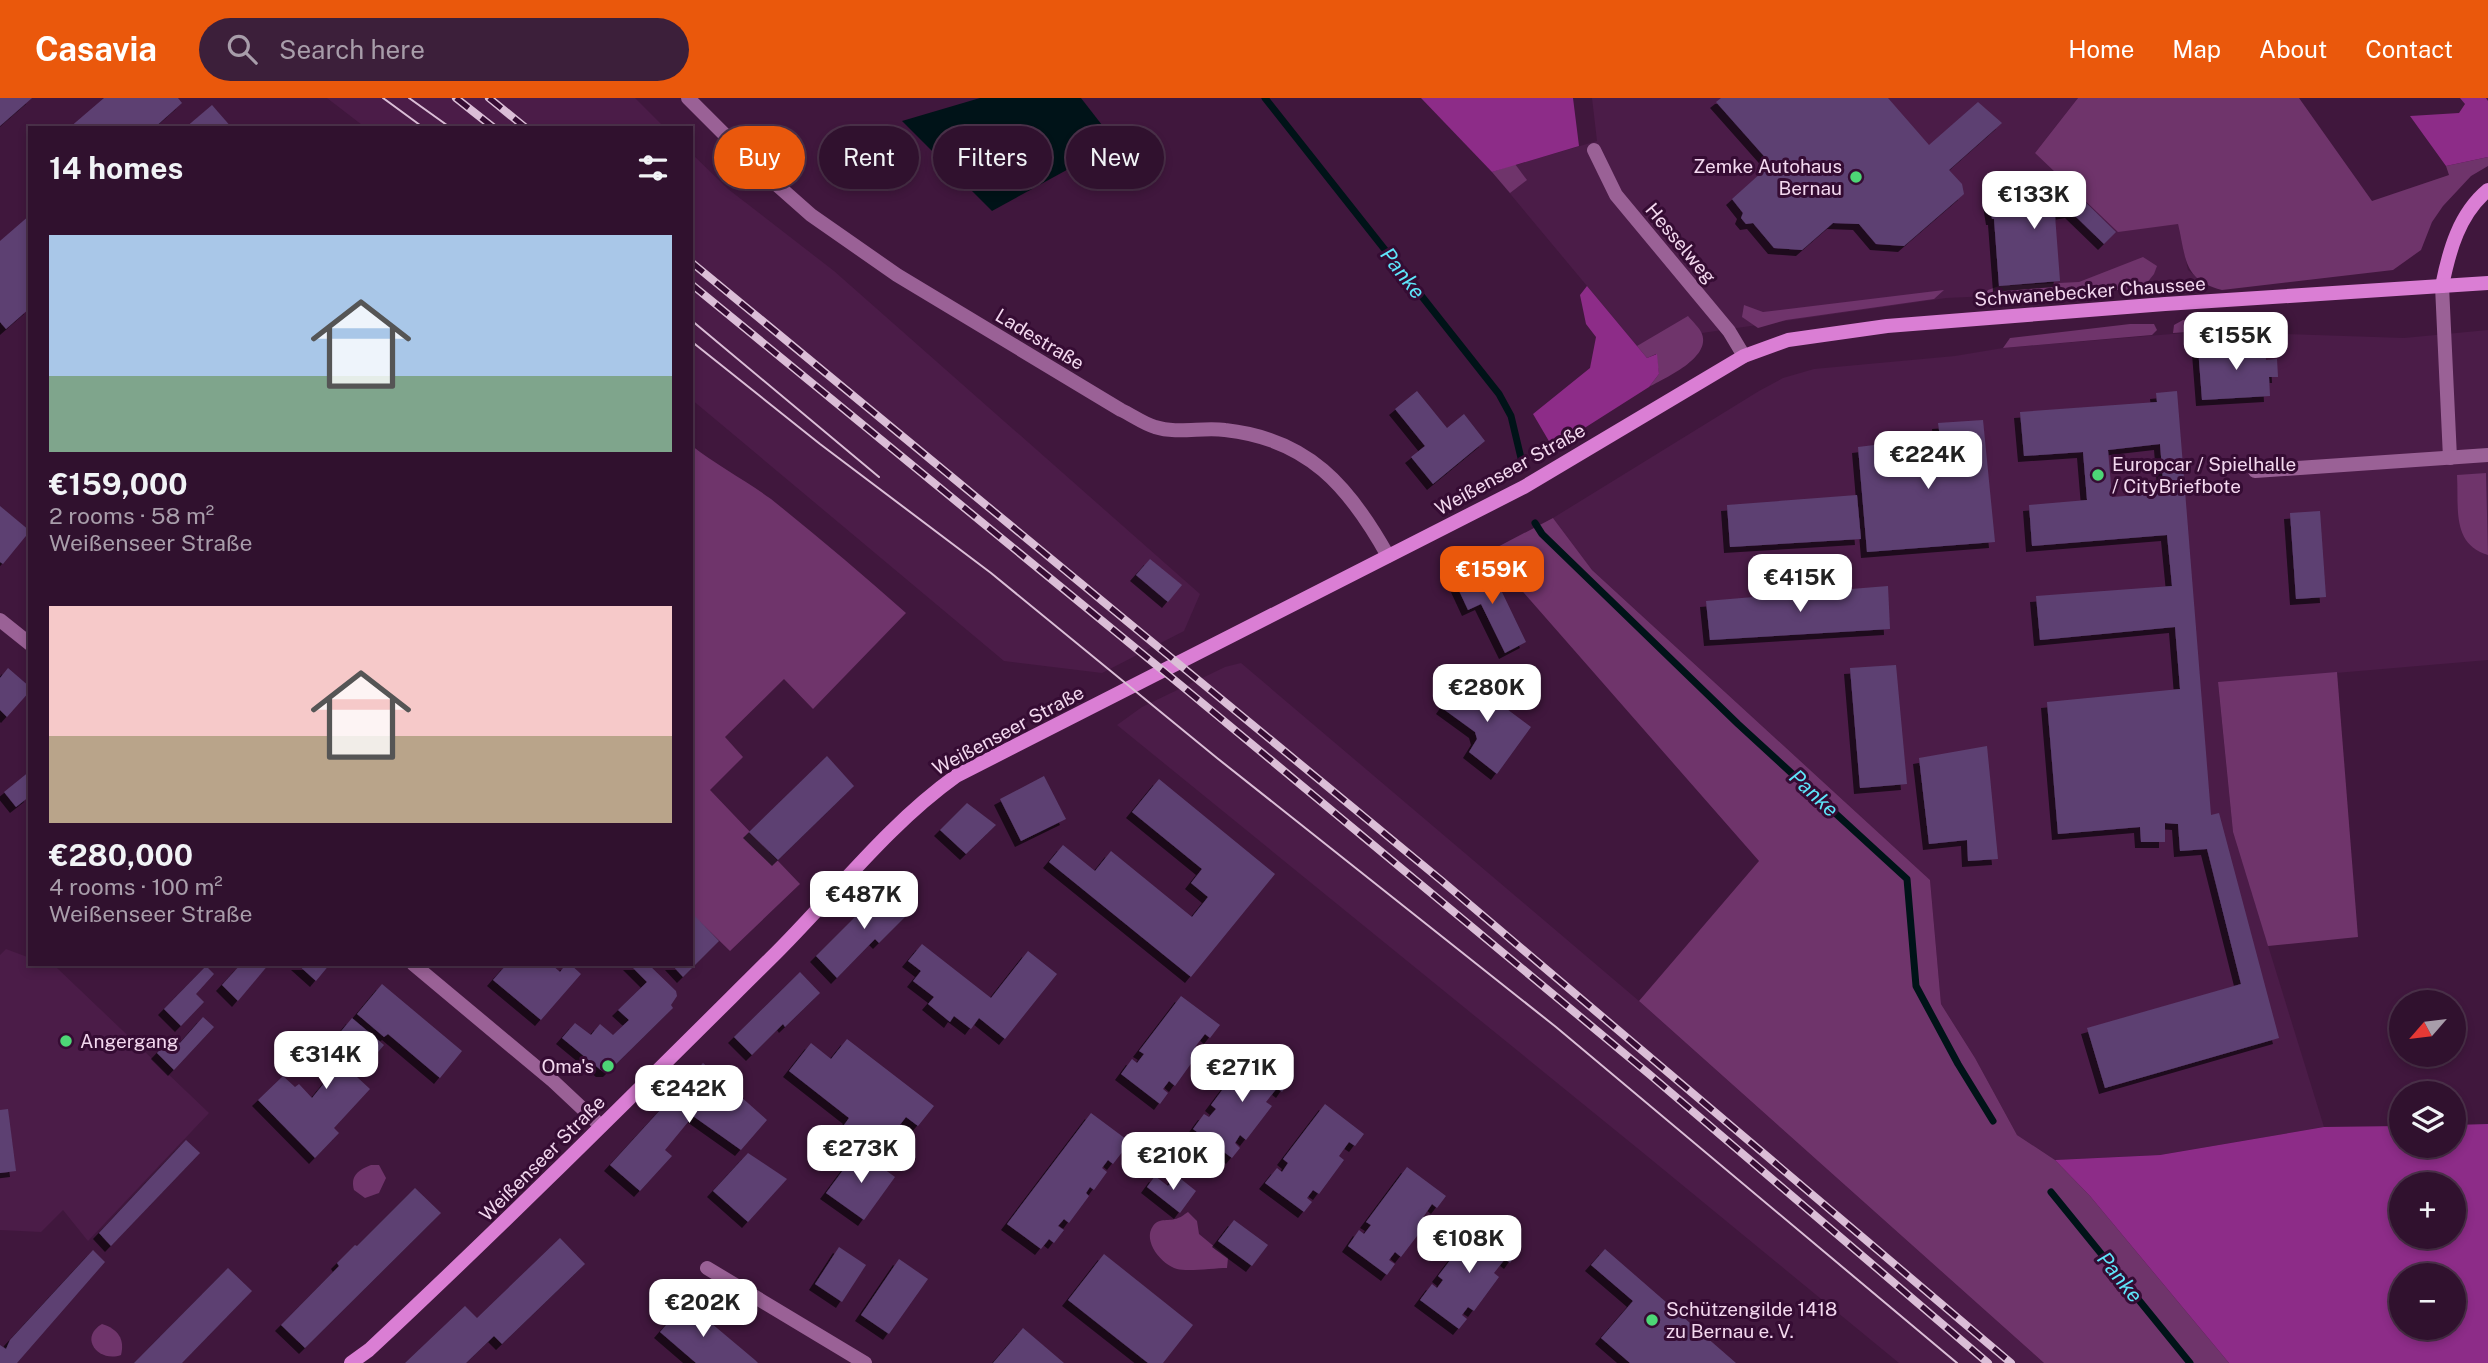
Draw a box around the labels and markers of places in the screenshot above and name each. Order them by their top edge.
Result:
place label: Zemke Autohaus Bernau [1693,155,1842,199]
marker: Zemke Autohaus Bernau [1848,169,1864,185]
pin: €133K [1985,172,2083,231]
pin: €155K [2187,313,2285,372]
pin: €224K [1879,432,1977,491]
place label: Europcar / Spielhalle / CityBriefbote [2112,453,2296,497]
marker: Europcar / Spielhalle / CityBriefbote [2090,467,2106,483]
pin: €159K [1443,546,1541,606]
pin: €415K [1751,554,1849,614]
pin: €280K [1438,664,1536,724]
pin: €487K [815,872,913,931]
place label: Angergang [80,1030,179,1052]
pin: €314K [277,1032,375,1091]
marker: Angergang [58,1033,74,1049]
pin: €271K [1193,1044,1291,1104]
place label: Oma's [541,1055,594,1077]
marker: Oma's [600,1058,616,1074]
pin: €242K [640,1066,738,1125]
pin: €273K [812,1126,910,1185]
pin: €210K [1124,1132,1222,1192]
pin: €108K [1420,1216,1518,1275]
pin: €202K [654,1280,752,1339]
place label: Schützengilde 1418 zu Bernau e. V. [1666,1298,1837,1342]
marker: Schützengilde 1418 zu Bernau e. V. [1644,1312,1660,1328]

